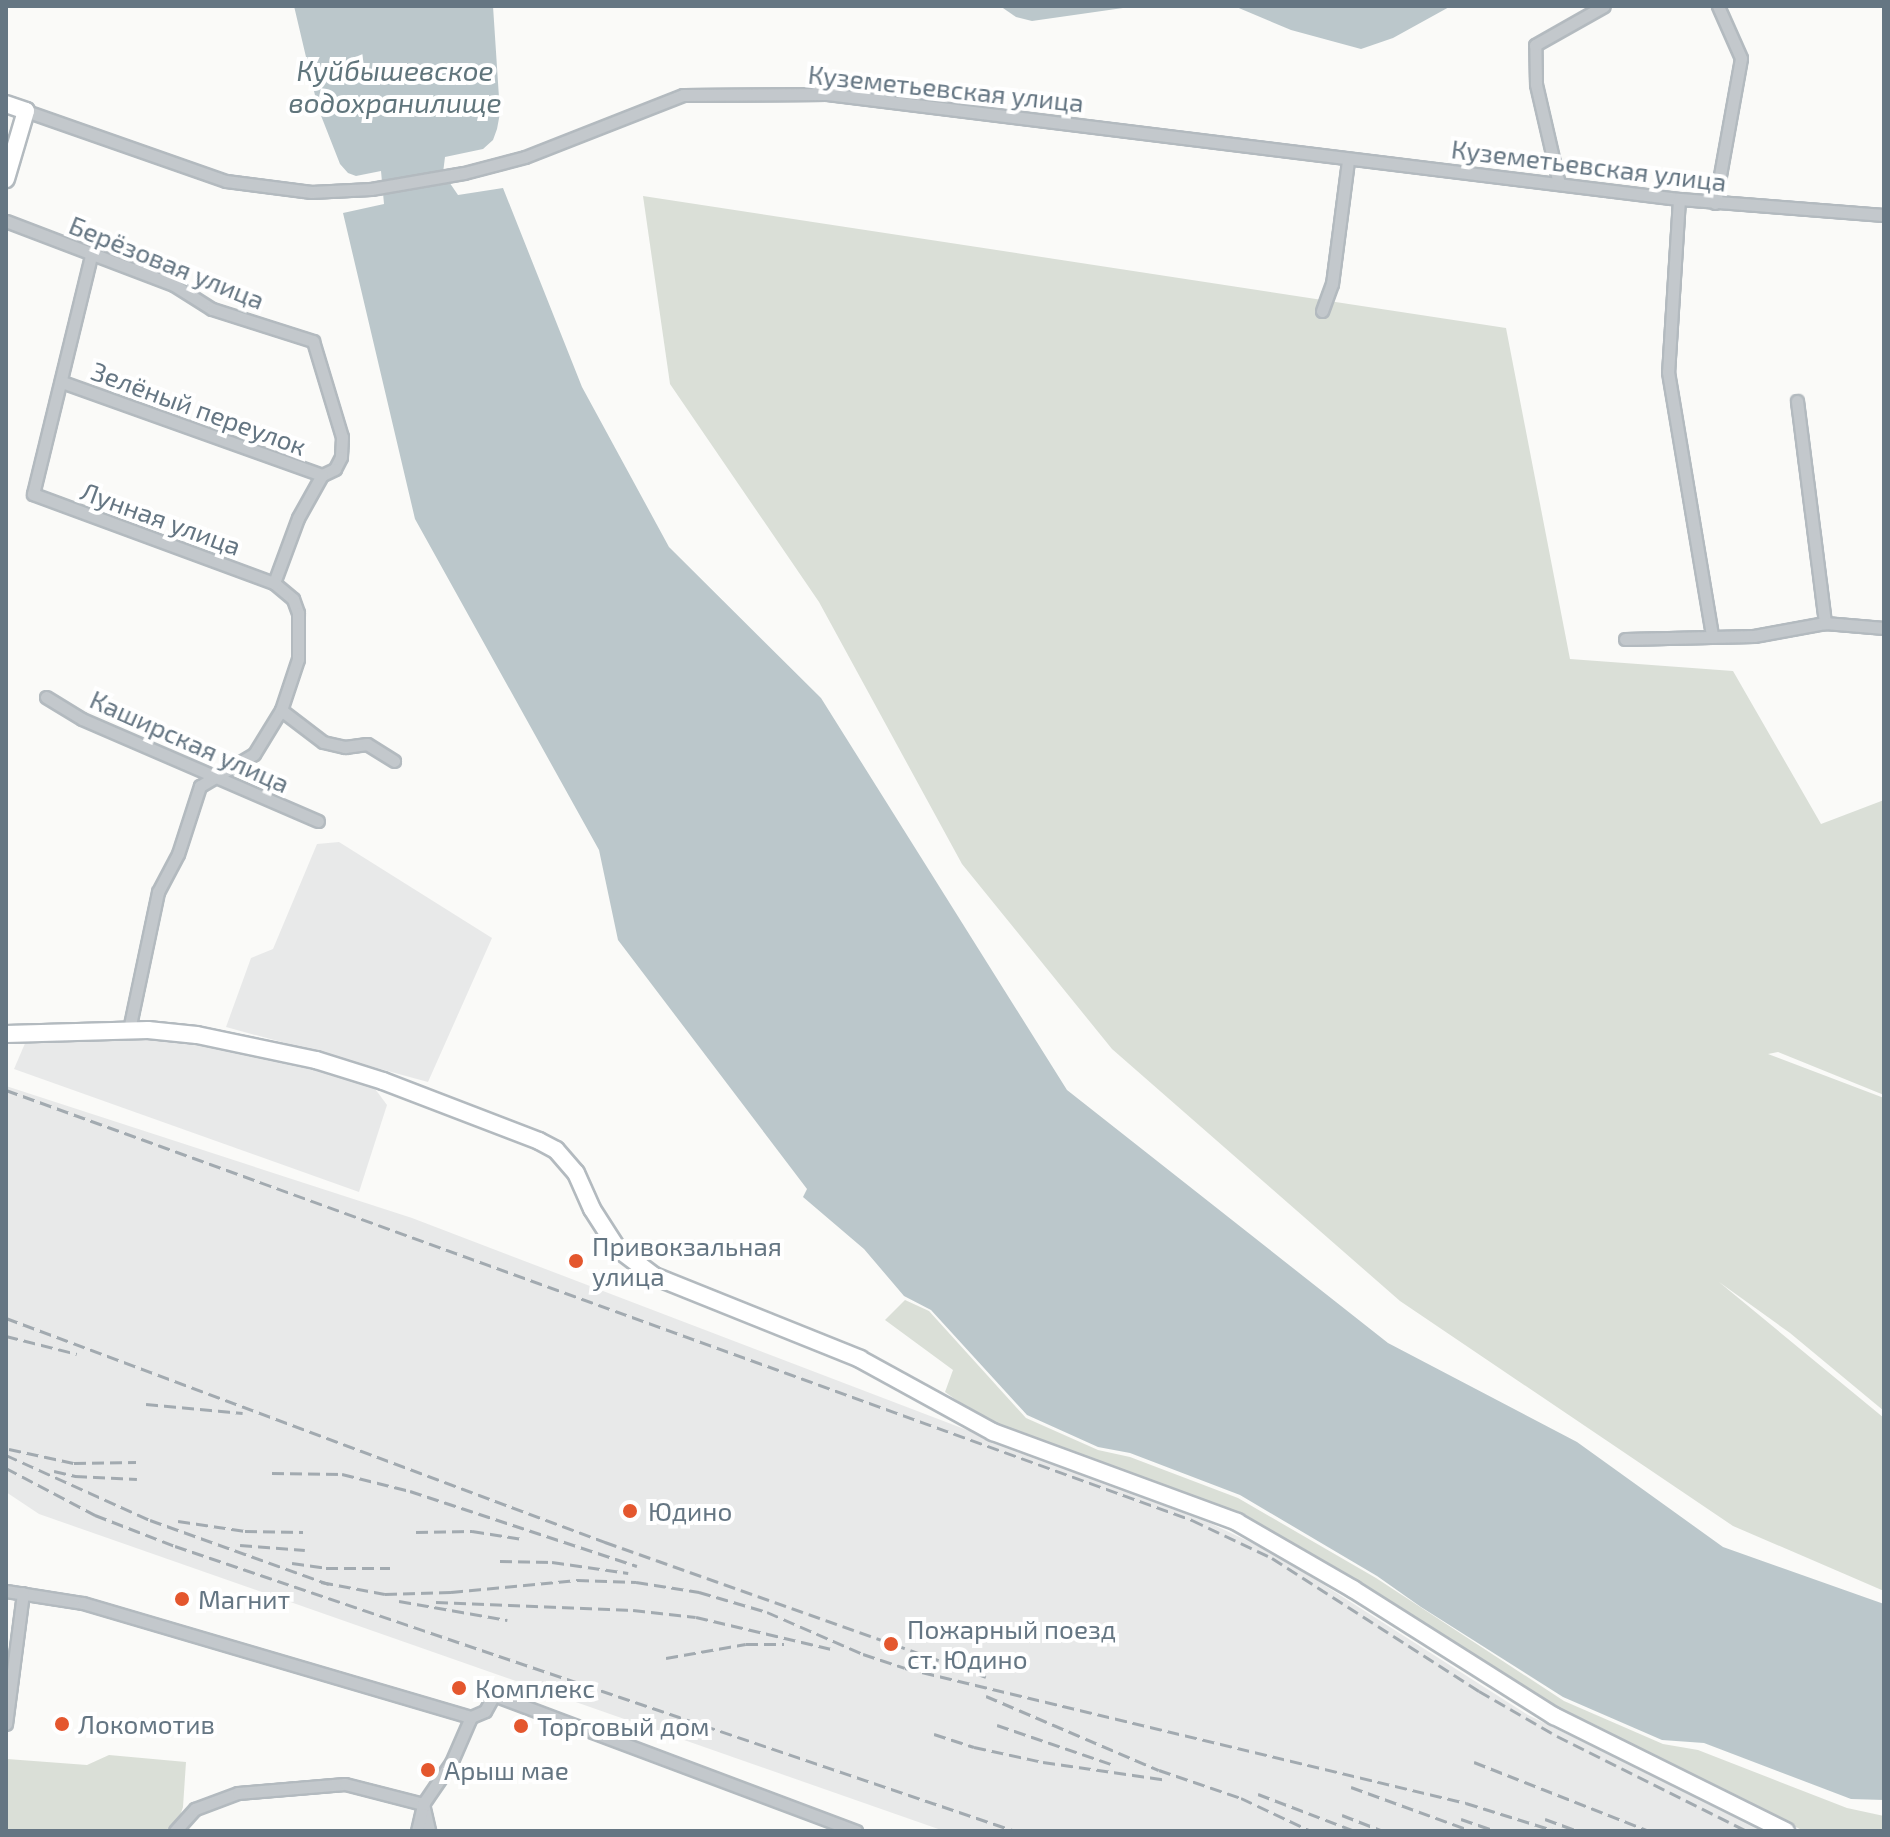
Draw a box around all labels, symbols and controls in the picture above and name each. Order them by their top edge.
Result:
water label: Куйбышевское водохранилище [288,53,502,119]
street label: Куземетьевская улица [807,58,1085,118]
street label: Куземетьевская улица [1450,133,1728,197]
street label: Берёзовая улица [65,209,269,315]
street label: Зелёный переулок [87,355,311,461]
street label: Лунная улица [77,475,245,561]
street label: Каширская улица [85,683,295,799]
place label: Привокзальная улица [592,1230,782,1292]
marker: Привокзальная улица [567,1252,585,1270]
place label: Юдино [648,1495,732,1527]
marker: Юдино [619,1500,641,1522]
place label: Магнит [198,1583,290,1615]
marker: Магнит [173,1590,191,1608]
place label: Пожарный поезд ст. Юдино [907,1613,1116,1674]
marker: Пожарный поезд ст. Юдино [882,1635,900,1653]
place label: Комплекс [475,1672,595,1704]
marker: Комплекс [450,1679,468,1697]
place label: Локомотив [78,1708,215,1740]
place label: Торговый дом [537,1710,710,1742]
marker: Локомотив [53,1715,71,1733]
marker: Торговый дом [512,1717,530,1735]
place label: Арыш мае [444,1754,569,1786]
marker: Арыш мае [419,1761,437,1779]

